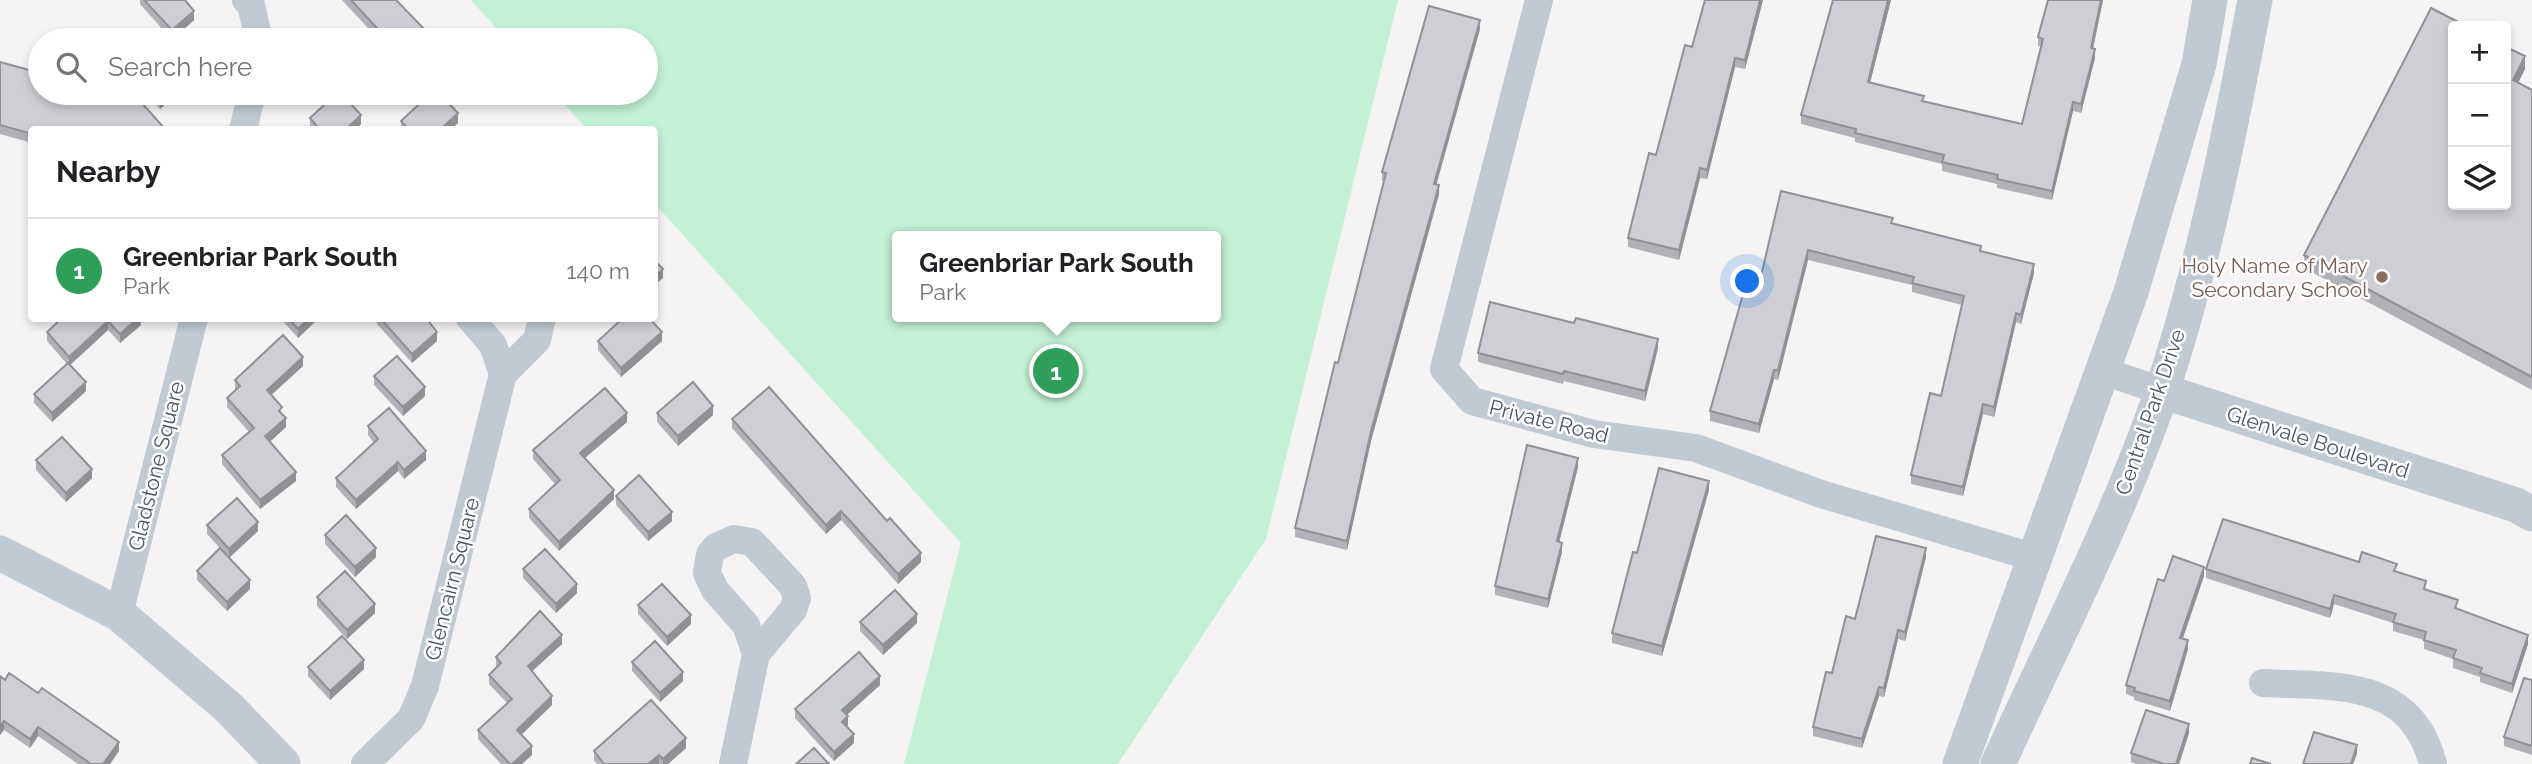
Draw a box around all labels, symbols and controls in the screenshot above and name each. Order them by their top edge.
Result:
map controls [2448,21,2511,210]
button: + [2448,21,2511,84]
search box [28,28,658,105]
icon: search [52,48,90,86]
text: Search here [108,52,252,82]
button: − [2448,84,2511,147]
button: layers [2448,147,2511,210]
text: Nearby [56,154,160,189]
popup [892,231,1221,322]
text: Greenbriar Park South [123,242,398,272]
text: Greenbriar Park South [919,248,1194,278]
place label: Holy Name of Mary Secondary School [2181,253,2368,302]
text: 1 [73,257,85,284]
text: 140 m [567,257,630,284]
your location [1730,264,1764,298]
marker: Holy Name of Mary Secondary School [2374,269,2390,285]
text: Park [123,272,170,299]
text: Park [919,278,966,305]
street label: Central Park Drive [2110,326,2190,498]
pin: 1 [1033,345,1079,397]
street label: Gladstone Square [123,379,189,553]
street label: Private Road [1487,394,1611,448]
street label: Glenvale Boulevard [2224,401,2412,483]
street label: Glencairn Square [420,495,484,663]

